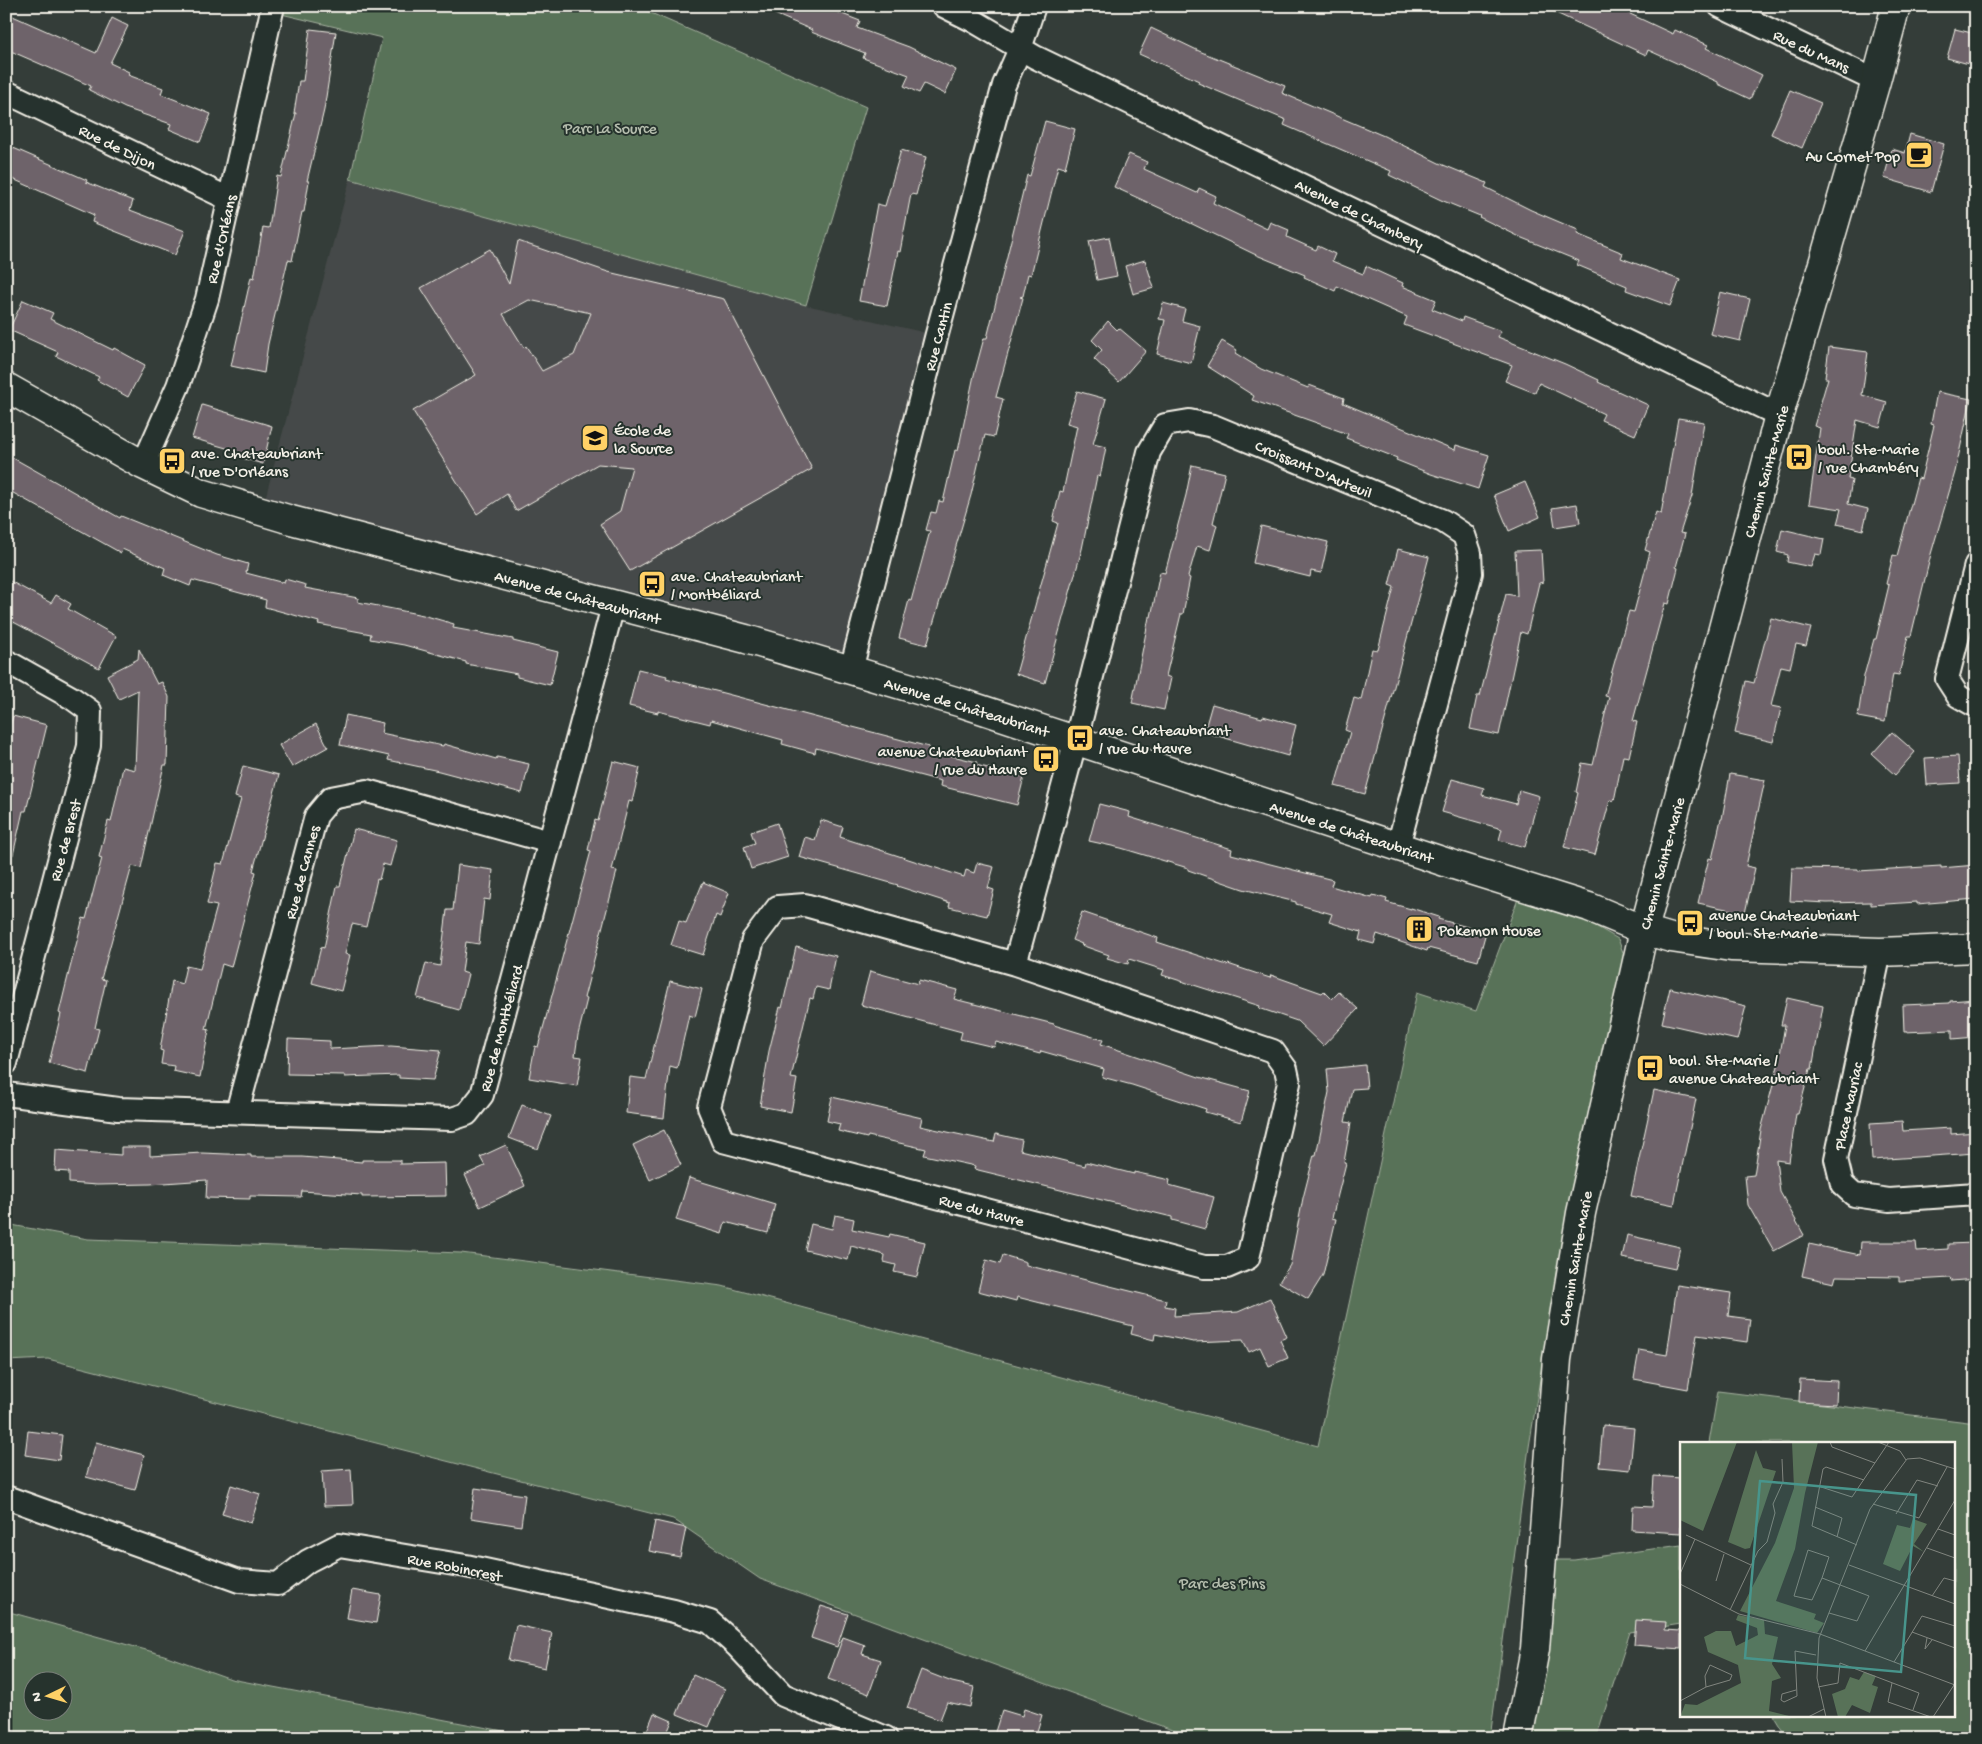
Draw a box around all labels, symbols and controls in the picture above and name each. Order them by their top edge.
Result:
street label: Rue du Mans [1769,27,1853,80]
park label: Parc La Source [562,121,658,140]
street label: Rue de Dijon [75,122,159,176]
cafe icon: Au Cornet Pop [1904,140,1934,170]
place label: Au Cornet Pop [1805,149,1900,168]
street label: Avenue de Chambery [1291,177,1426,256]
street label: Rue d'Orléans [204,192,243,286]
street label: Rue Cantin [922,300,959,374]
street label: Chemin Sainte-Marie [1742,403,1795,540]
school or university icon: École de la Source [580,423,610,453]
place label: École de la Source [614,423,674,460]
street label: Croissant D'Auteuil [1251,438,1374,504]
bus stop icon: boul. Ste-Marie / rue Chambéry [1784,442,1814,472]
place label: boul. Ste-Marie / rue Chambéry [1818,442,1920,479]
bus stop icon: ave. Chateaubriant / rue D'Orléans [157,446,187,476]
place label: ave. Chateaubriant / rue D'Orléans [191,446,323,483]
street label: Avenue de Châteaubriant [492,568,664,631]
bus stop icon: ave. Chateaubriant / Montbéliard [637,569,667,599]
place label: ave. Chateaubriant / Montbéliard [671,569,803,606]
street label: Avenue de Châteaubriant [881,675,1052,744]
bus stop icon: ave. Chateaubriant / rue du Havre [1065,723,1095,753]
place label: ave. Chateaubriant / rue du Havre [1099,723,1231,760]
place label: avenue Chateaubriant / rue du Havre [878,744,1028,781]
bus stop icon: avenue Chateaubriant / rue du Havre [1031,744,1061,774]
street label: Chemin Sainte-Marie [1638,795,1691,932]
street label: Rue de Brest [47,797,88,884]
street label: Avenue de Châteaubriant [1267,799,1437,870]
street label: Rue de Cannes [283,823,326,922]
bus stop icon: avenue Chateaubriant / boul. Ste-Marie [1675,908,1705,938]
place label: avenue Chateaubriant / boul. Ste-Marie [1709,908,1860,945]
building icon: Pokemon House [1404,914,1434,944]
place label: Pokemon House [1437,923,1541,942]
street label: Rue de Montbéliard [477,962,530,1094]
bus stop icon: boul. Ste-Marie / avenue Chateaubriant [1635,1053,1665,1083]
place label: boul. Ste-Marie / avenue Chateaubriant [1669,1053,1820,1090]
street label: Place Mauriac [1832,1060,1869,1154]
street label: Chemin Sainte-Marie [1556,1189,1599,1327]
street label: Rue du Havre [936,1192,1027,1233]
inset map [1680,1442,1954,1716]
street label: Rue Robincrest [405,1551,505,1588]
park label: Parc des Pins [1178,1576,1266,1595]
north arrow [22,1672,72,1722]
text: N [29,1692,46,1702]

